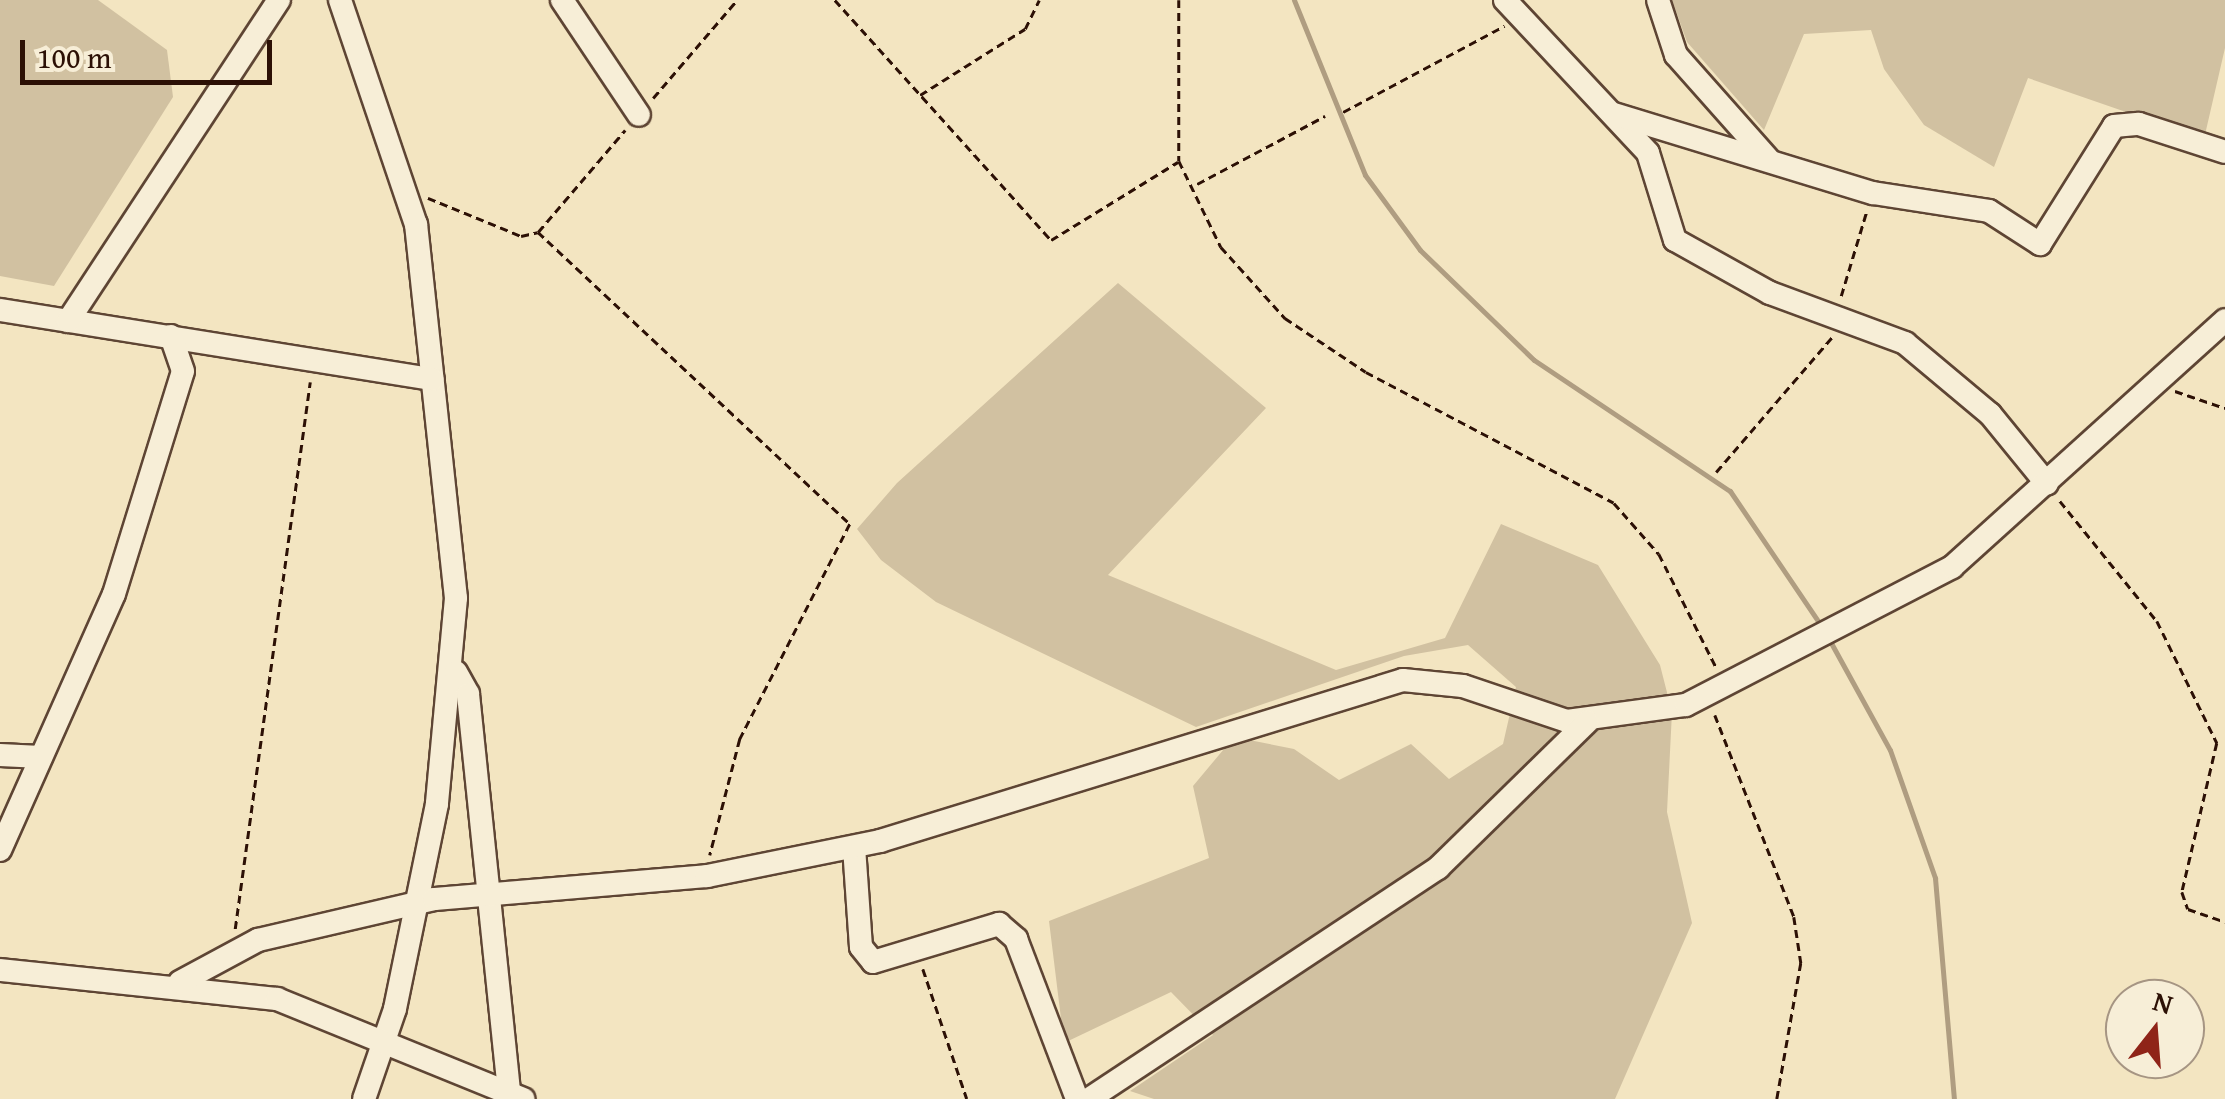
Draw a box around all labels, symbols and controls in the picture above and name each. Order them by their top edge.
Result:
scale bar [25,20,278,82]
text: 100 m [37,35,111,79]
north arrow [2105,979,2205,1079]
text: N [2148,979,2178,1024]

